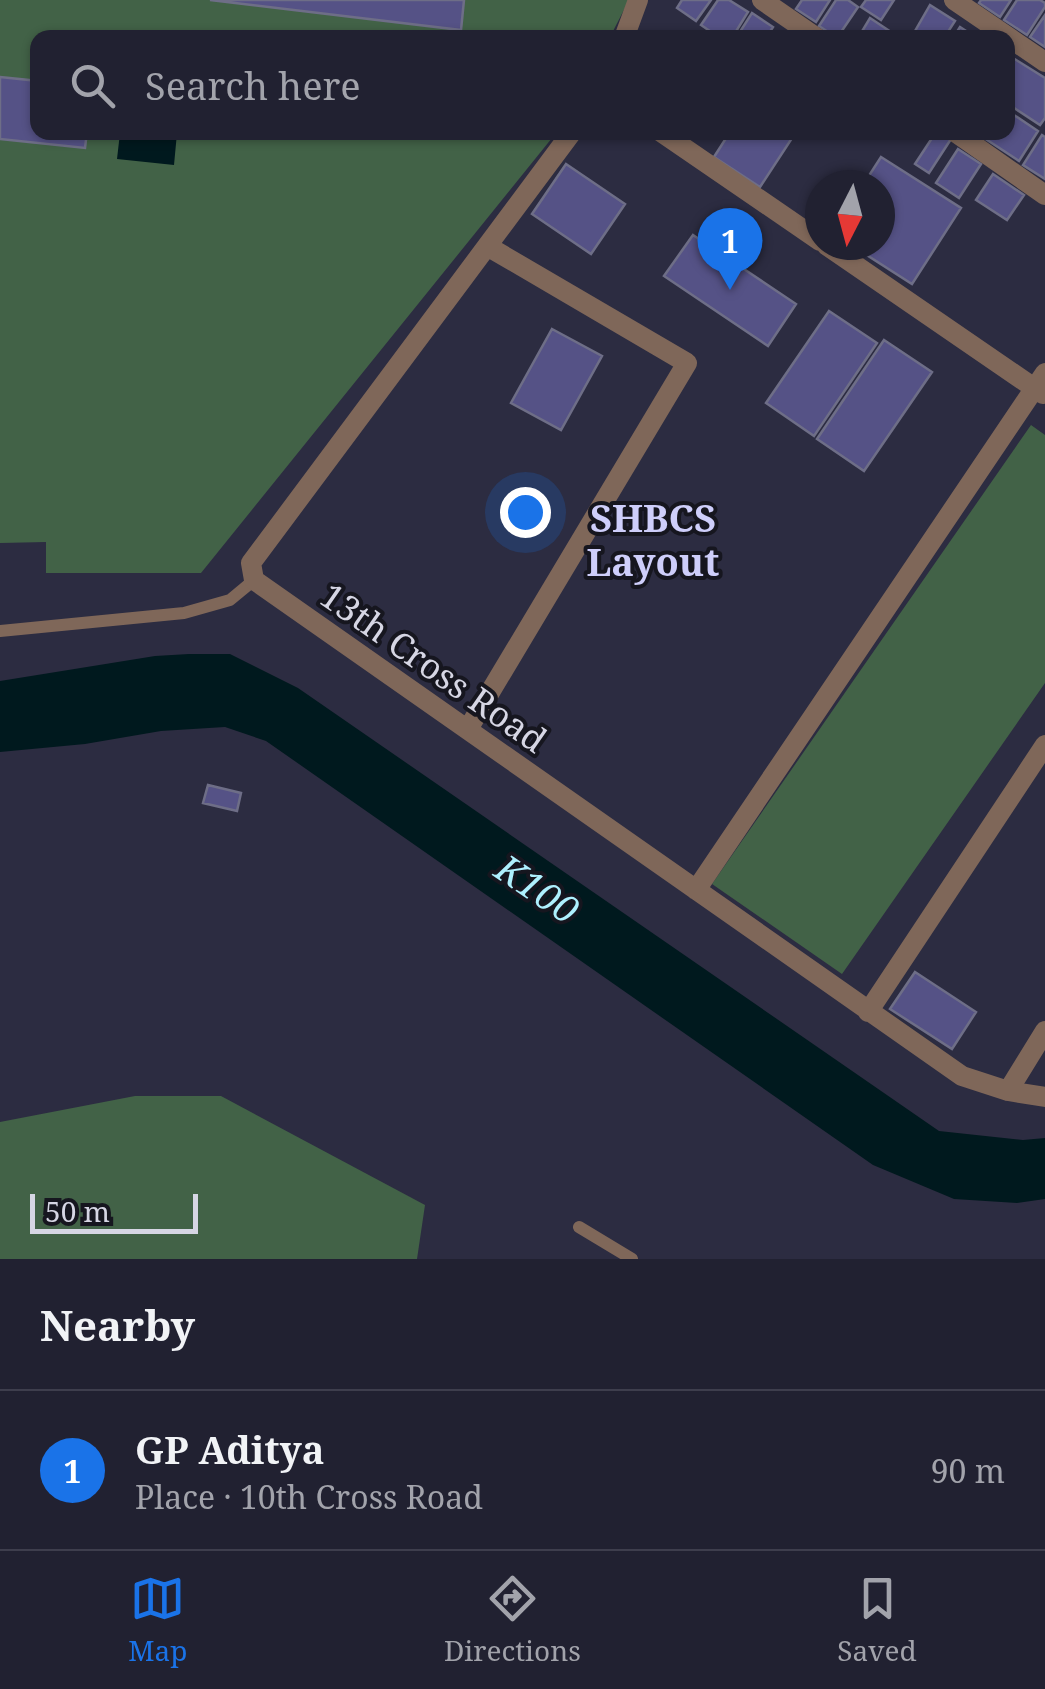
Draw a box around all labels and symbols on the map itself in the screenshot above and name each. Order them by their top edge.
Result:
north arrow [805,170,895,260]
pin: 1 [698,208,762,290]
your location [500,487,551,538]
district label: SHBCS Layout [587,491,719,587]
street label: 13th Cross Road [312,571,556,763]
water label: K100 [485,841,590,935]
scale bar [30,1189,198,1234]

